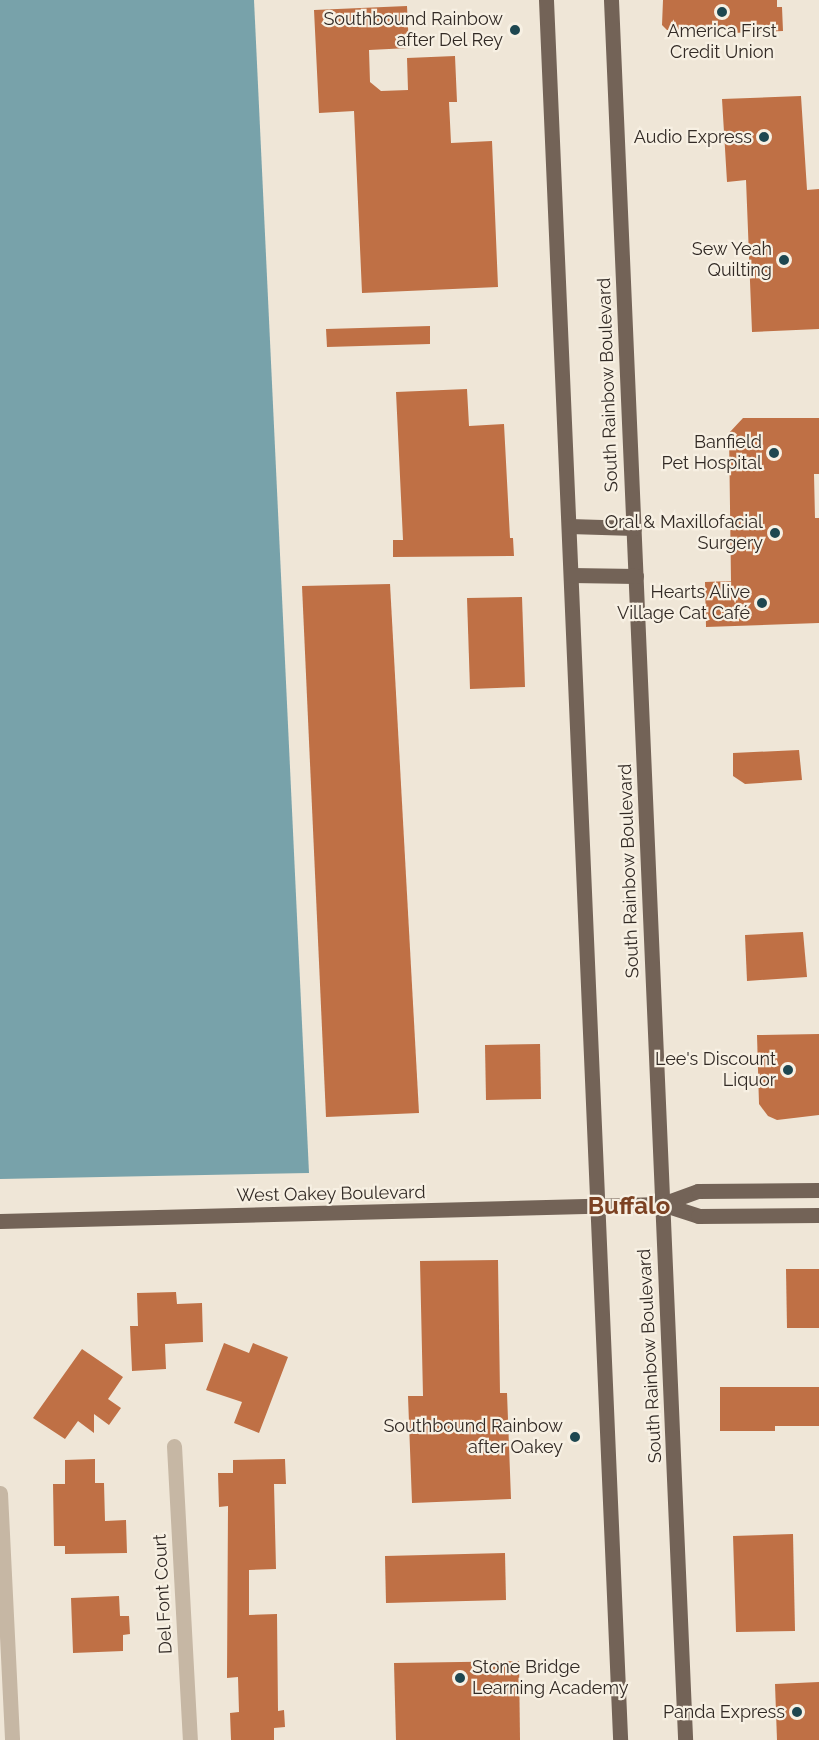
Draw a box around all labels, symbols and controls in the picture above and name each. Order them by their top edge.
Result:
marker: America First Credit Union [715,5,729,19]
place label: Southbound Rainbow after Del Rey [323,9,503,52]
place label: America First Credit Union [667,21,777,63]
marker: Southbound Rainbow after Del Rey [508,23,522,37]
place label: Audio Express [634,126,752,148]
marker: Audio Express [757,130,771,144]
place label: Sew Yeah Quilting [691,239,772,282]
marker: Sew Yeah Quilting [777,253,791,267]
street label: South Rainbow Boulevard [593,277,623,493]
place label: Banfield Pet Hospital [662,432,762,474]
marker: Banfield Pet Hospital [767,446,781,460]
place label: Oral & Maxillofacial Surgery [604,512,763,554]
marker: Oral & Maxillofacial Surgery [768,526,782,540]
place label: Hearts Alive Village Cat Café [617,582,750,624]
marker: Hearts Alive Village Cat Café [755,596,769,610]
street label: South Rainbow Boulevard [614,763,644,979]
place label: Lee's Discount Liquor [655,1049,776,1092]
marker: Lee's Discount Liquor [781,1063,795,1077]
street label: West Oakey Boulevard [236,1182,426,1206]
district label: Buffalo [588,1192,670,1220]
street label: South Rainbow Boulevard [634,1248,666,1464]
place label: Southbound Rainbow after Oakey [383,1416,563,1458]
marker: Southbound Rainbow after Oakey [568,1430,582,1444]
street label: Del Font Court [149,1533,177,1655]
place label: Stone Bridge Learning Academy [472,1657,629,1700]
marker: Stone Bridge Learning Academy [453,1671,467,1685]
place label: Panda Express [663,1701,785,1723]
marker: Panda Express [790,1705,804,1719]

